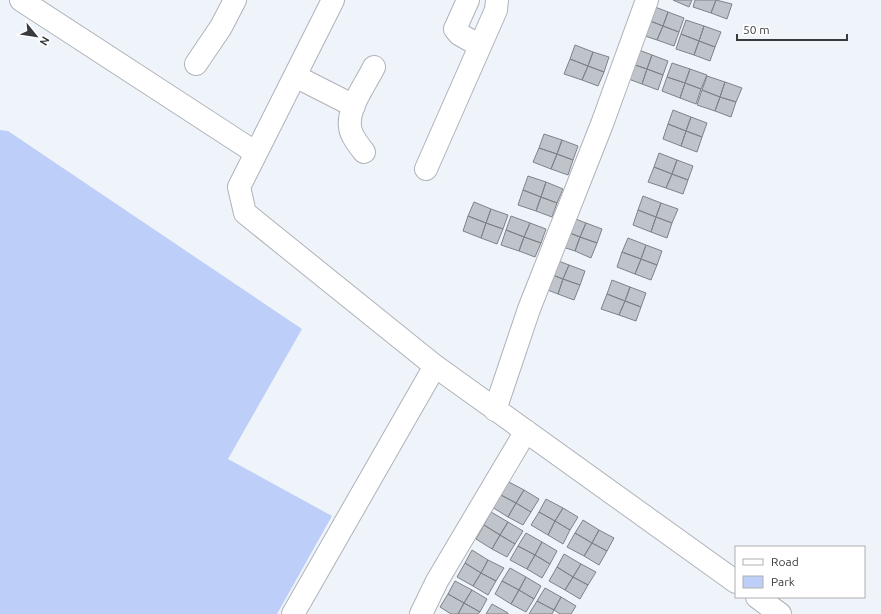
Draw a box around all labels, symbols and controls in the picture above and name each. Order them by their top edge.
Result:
north arrow [16,16,56,56]
scale bar [737,16,847,42]
text: 50 m [743,23,770,36]
text: N [37,34,52,48]
legend [735,546,865,598]
text: Road [771,555,799,568]
text: Park [771,575,795,588]

